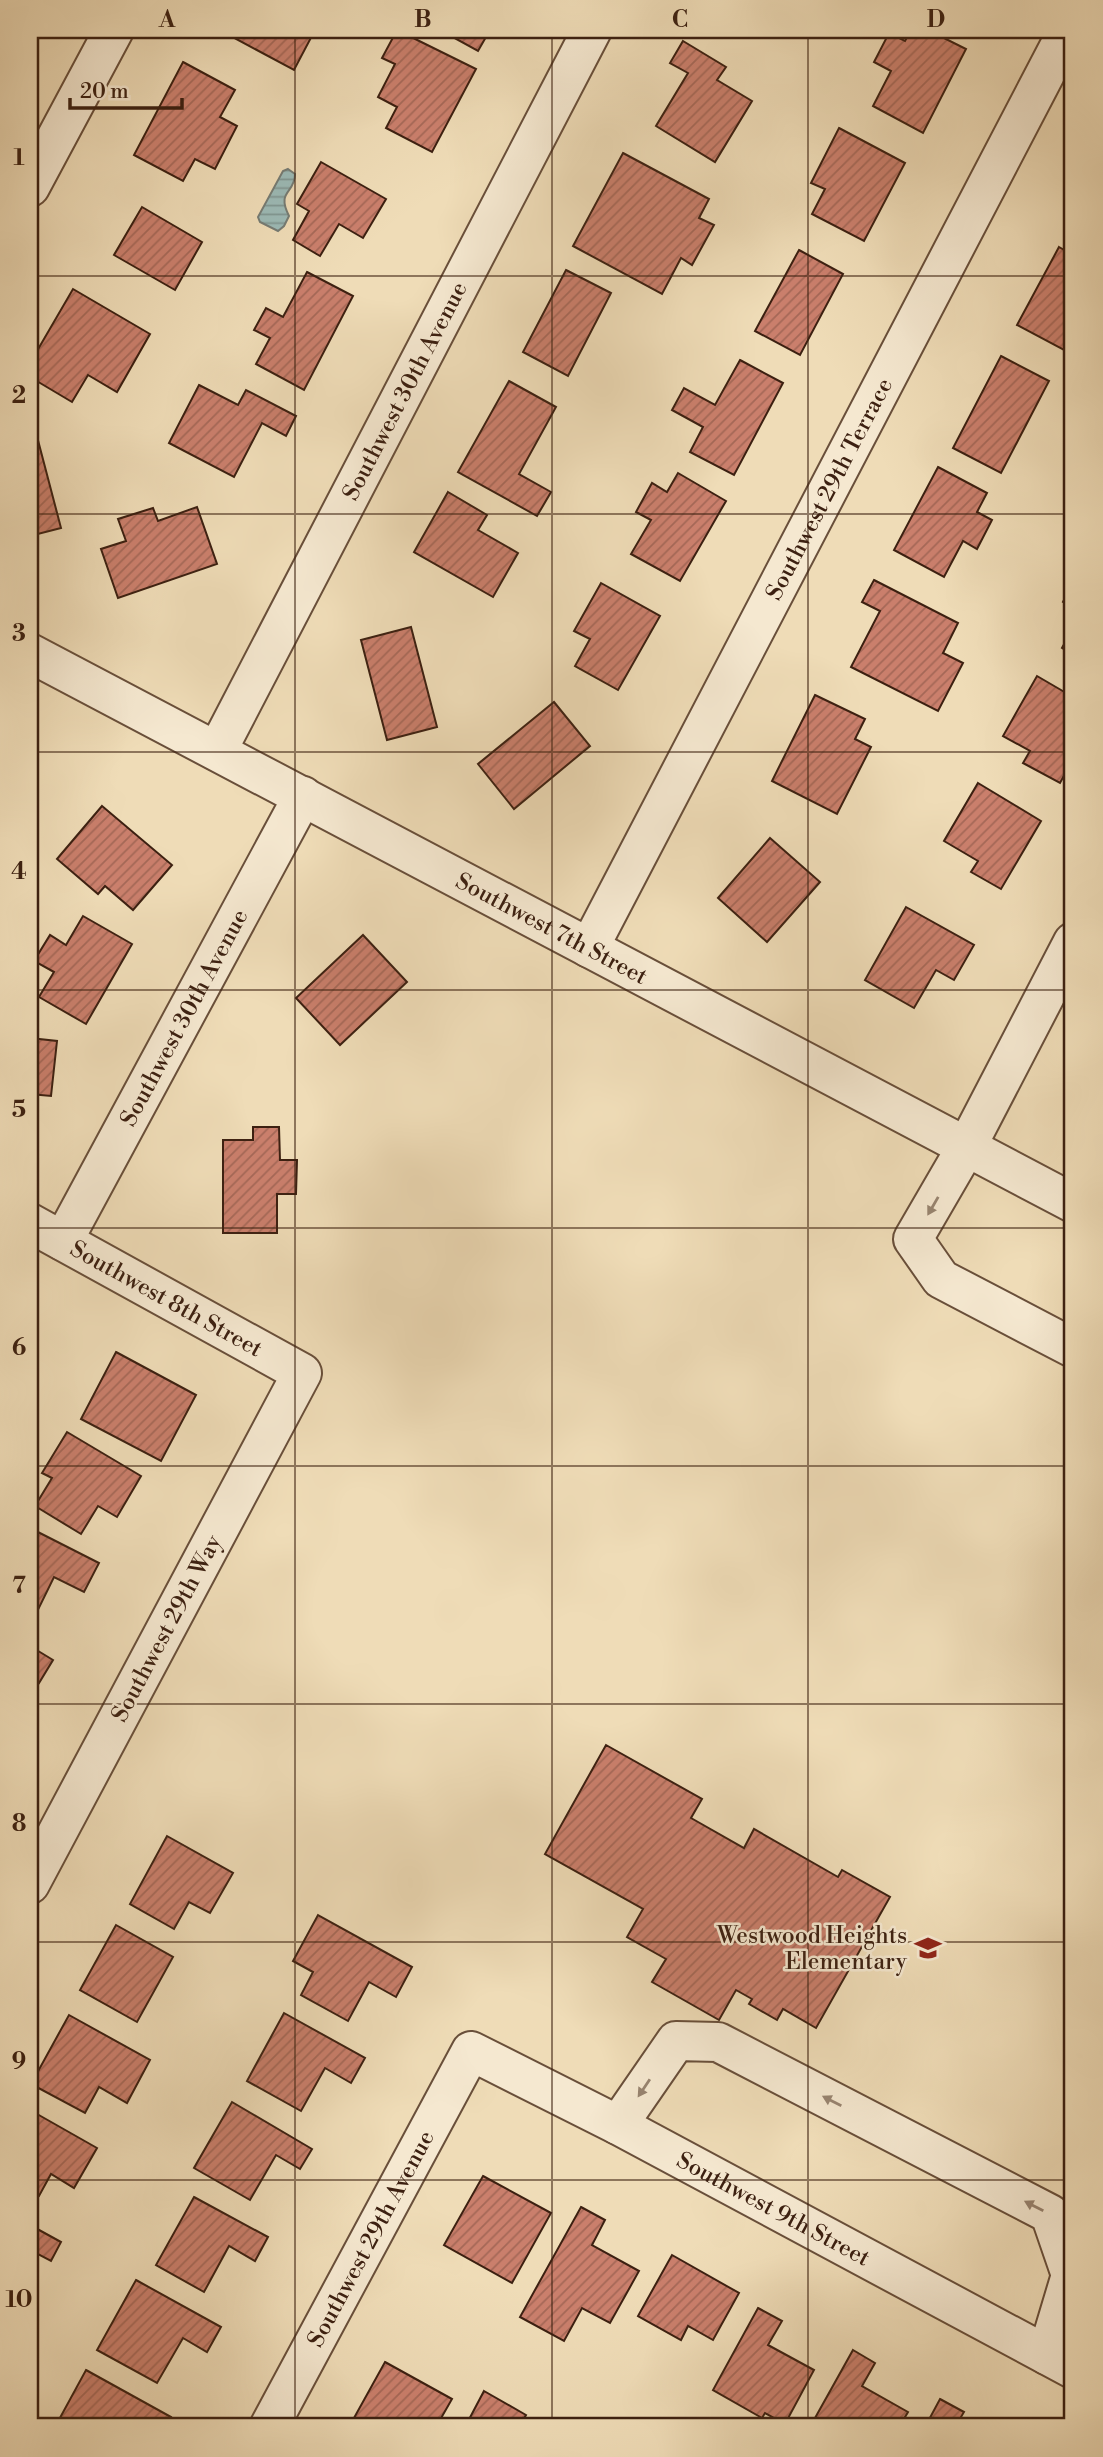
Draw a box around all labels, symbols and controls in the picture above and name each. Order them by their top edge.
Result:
text: A [158,6,176,34]
text: B [414,6,432,34]
text: C [672,6,688,34]
text: D [927,6,945,34]
scale bar [70,66,182,110]
text: 20 m [80,79,129,105]
text: 1 [13,144,25,172]
street label: Southwest 30th Avenue [337,277,474,505]
street label: Southwest 29th Terrace [760,373,899,605]
text: 2 [12,382,26,410]
text: 3 [12,620,26,648]
text: 4 [11,858,27,886]
street label: Southwest 7th Street [451,867,652,991]
street label: Southwest 30th Avenue [115,905,254,1131]
text: 5 [12,1096,26,1124]
one-way arrow [927,1196,939,1215]
street label: Southwest 8th Street [65,1235,267,1363]
text: 6 [12,1334,26,1362]
street label: Southwest 29th Way [106,1530,228,1727]
text: 7 [12,1572,26,1600]
text: 8 [12,1810,26,1838]
place label: Westwood Heights Elementary [716,1922,908,1976]
school or university icon: Westwood Heights Elementary [913,1933,943,1963]
text: 9 [12,2048,26,2076]
one-way arrow [637,2079,651,2097]
one-way arrow [822,2096,842,2107]
street label: Southwest 29th Avenue [302,2126,441,2352]
street label: Southwest 9th Street [672,2146,875,2273]
one-way arrow [1024,2200,1044,2212]
text: 10 [5,2286,33,2314]

